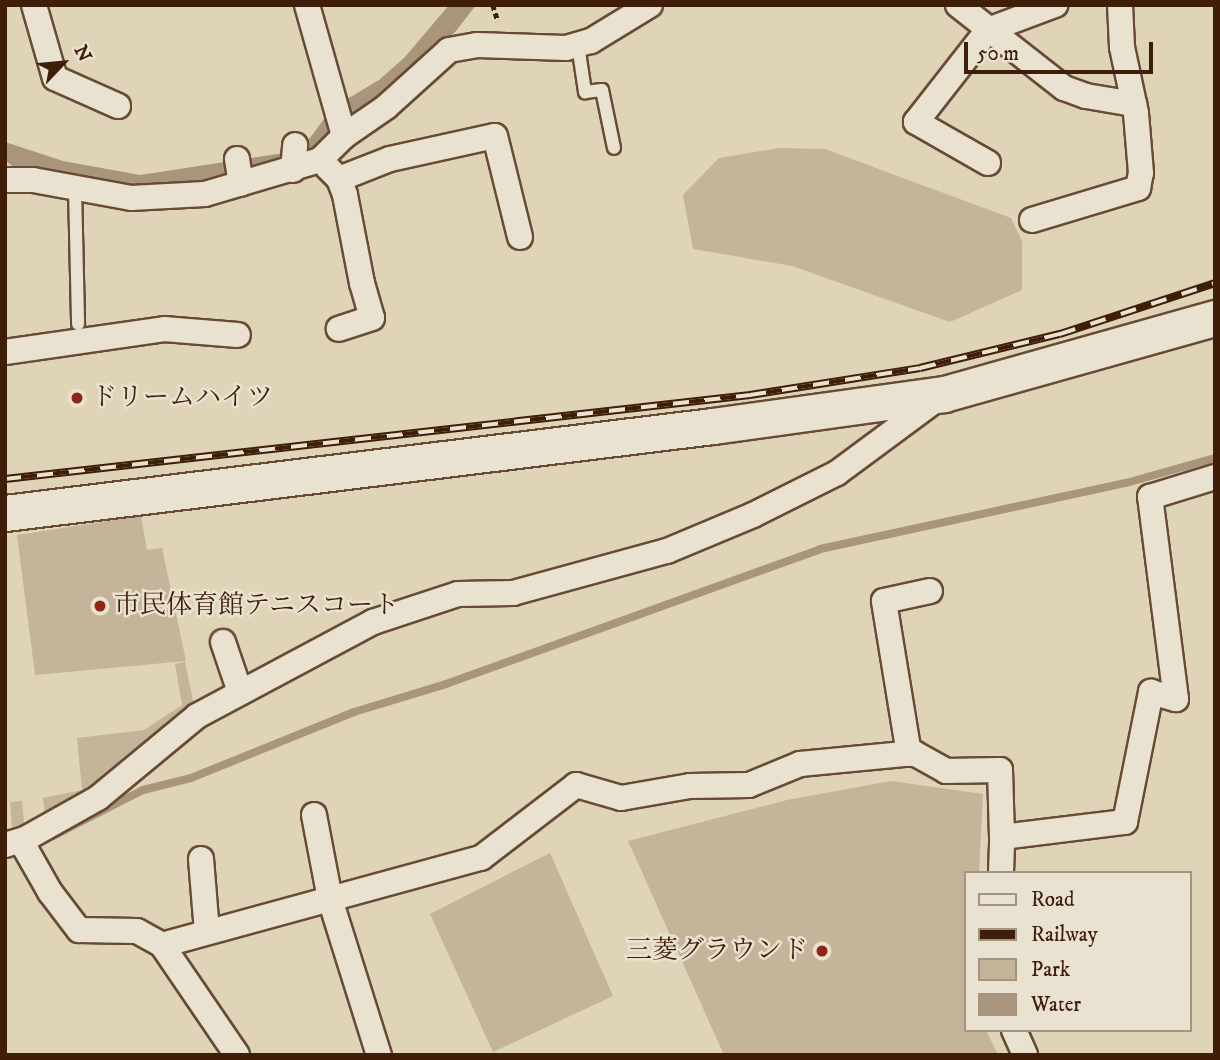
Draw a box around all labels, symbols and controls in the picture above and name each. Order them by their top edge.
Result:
north arrow [28,28,98,98]
scale bar [968,28,1157,72]
text: 50 m [977,41,1019,67]
text: N [69,42,96,66]
place label: ドリームハイツ [91,382,273,414]
marker: ドリームハイツ [69,390,85,406]
place label: 市民体育館テニスコート [114,590,400,622]
marker: 市民体育館テニスコート [92,598,108,614]
legend [964,871,1192,1032]
text: Road [1031,887,1075,913]
text: Railway [1031,922,1098,948]
place label: 三菱グラウンド [626,935,808,967]
marker: 三菱グラウンド [814,943,830,959]
text: Park [1031,957,1070,983]
text: Water [1031,992,1081,1018]

